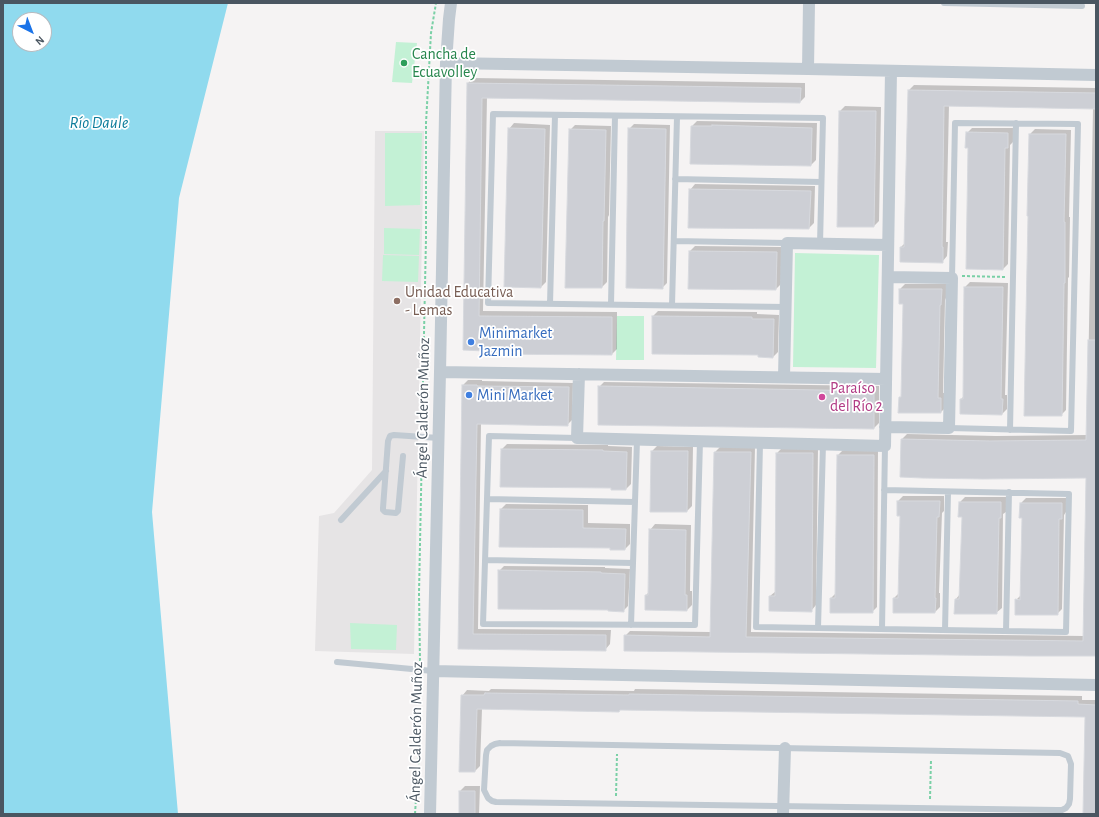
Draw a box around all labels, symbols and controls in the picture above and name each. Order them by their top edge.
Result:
north arrow [12,12,52,52]
text: N [33,34,46,47]
place label: Cancha de Ecuavolley [412,44,477,82]
marker: Cancha de Ecuavolley [399,58,409,68]
water label: Río Daule [70,113,128,133]
place label: Unidad Educativa - Lemas [405,282,513,320]
marker: Unidad Educativa - Lemas [392,296,402,306]
place label: Minimarket Jazmin [479,323,552,361]
street label: Ángel Calderón Muñoz [412,337,434,479]
marker: Minimarket Jazmin [466,337,476,347]
place label: Paraíso del Río 2 [830,378,883,416]
place label: Mini Market [477,385,553,405]
marker: Mini Market [464,390,474,400]
marker: Paraíso del Río 2 [817,392,827,402]
street label: Ángel Calderón Muñoz [405,661,427,803]

